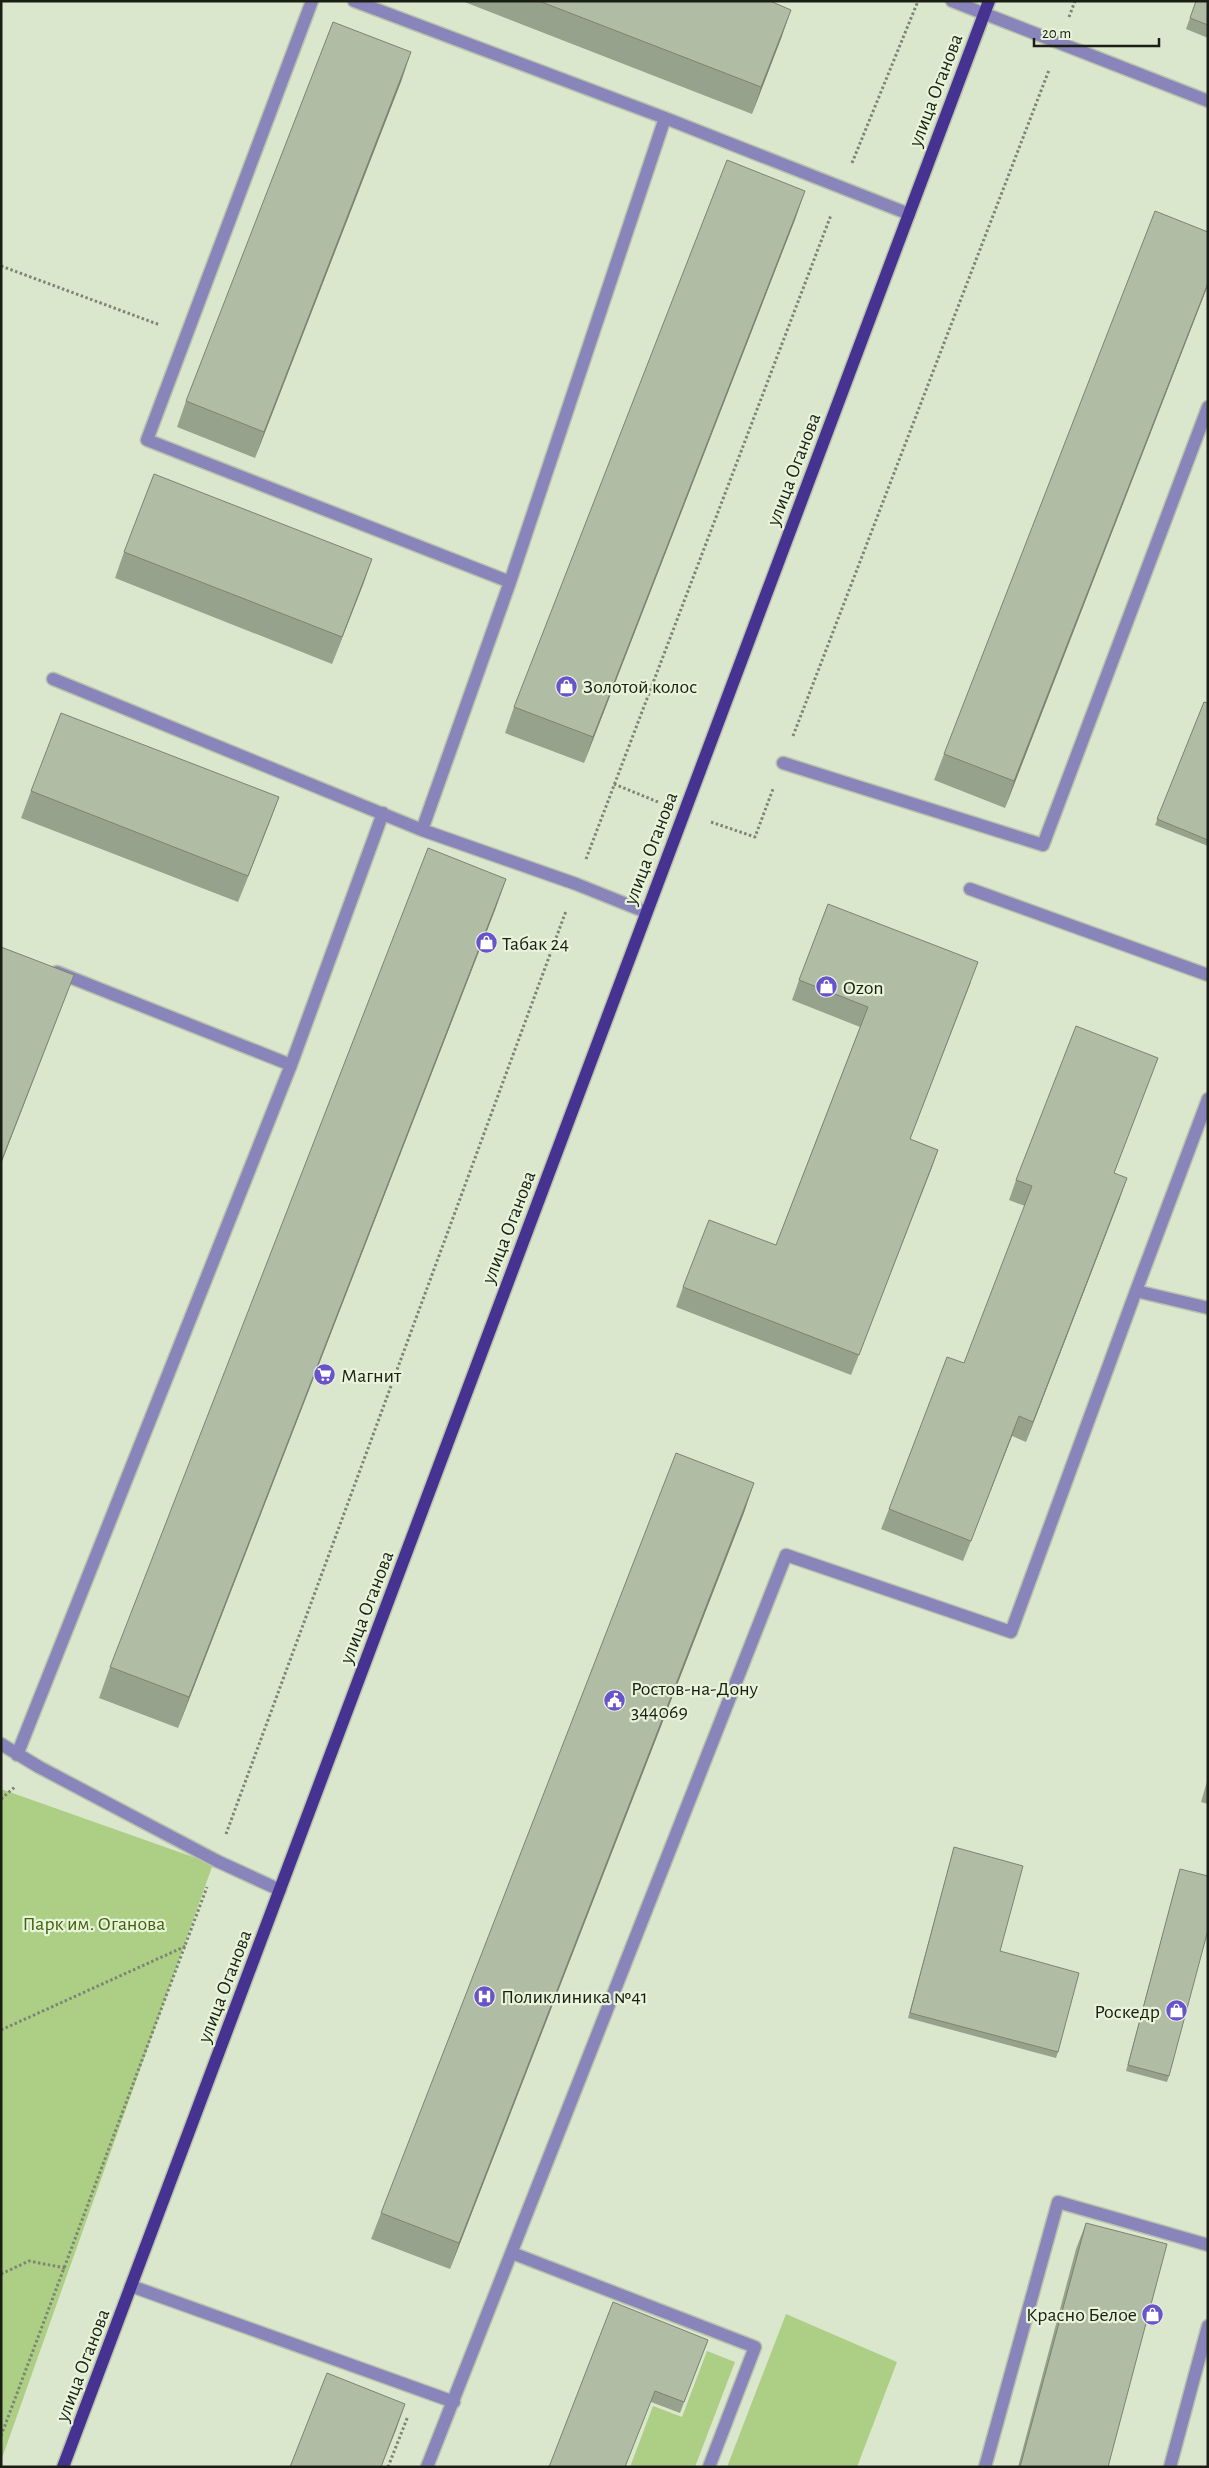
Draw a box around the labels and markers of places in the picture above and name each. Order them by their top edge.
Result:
shop icon: Золотой колос [555,674,579,698]
place label: Золотой колос [583,677,697,697]
shop icon: Табак 24 [474,931,498,955]
place label: Табак 24 [502,934,569,954]
shop icon: Ozon [815,975,839,999]
place label: Ozon [843,978,884,998]
supermarket icon: Магнит [313,1363,337,1387]
place label: Магнит [341,1366,402,1386]
place label: Ростов-на-Дону 344069 [631,1679,758,1722]
public building icon: Ростов-на-Дону 344069 [603,1688,627,1712]
hospital icon: Поликлиника №41 [473,1984,497,2008]
place label: Поликлиника №41 [501,1987,648,2007]
shop icon: Роскедр [1164,1999,1188,2023]
place label: Роскедр [1094,2002,1160,2022]
shop icon: Красно Белое [1141,2302,1165,2326]
place label: Красно Белое [1026,2305,1137,2325]

